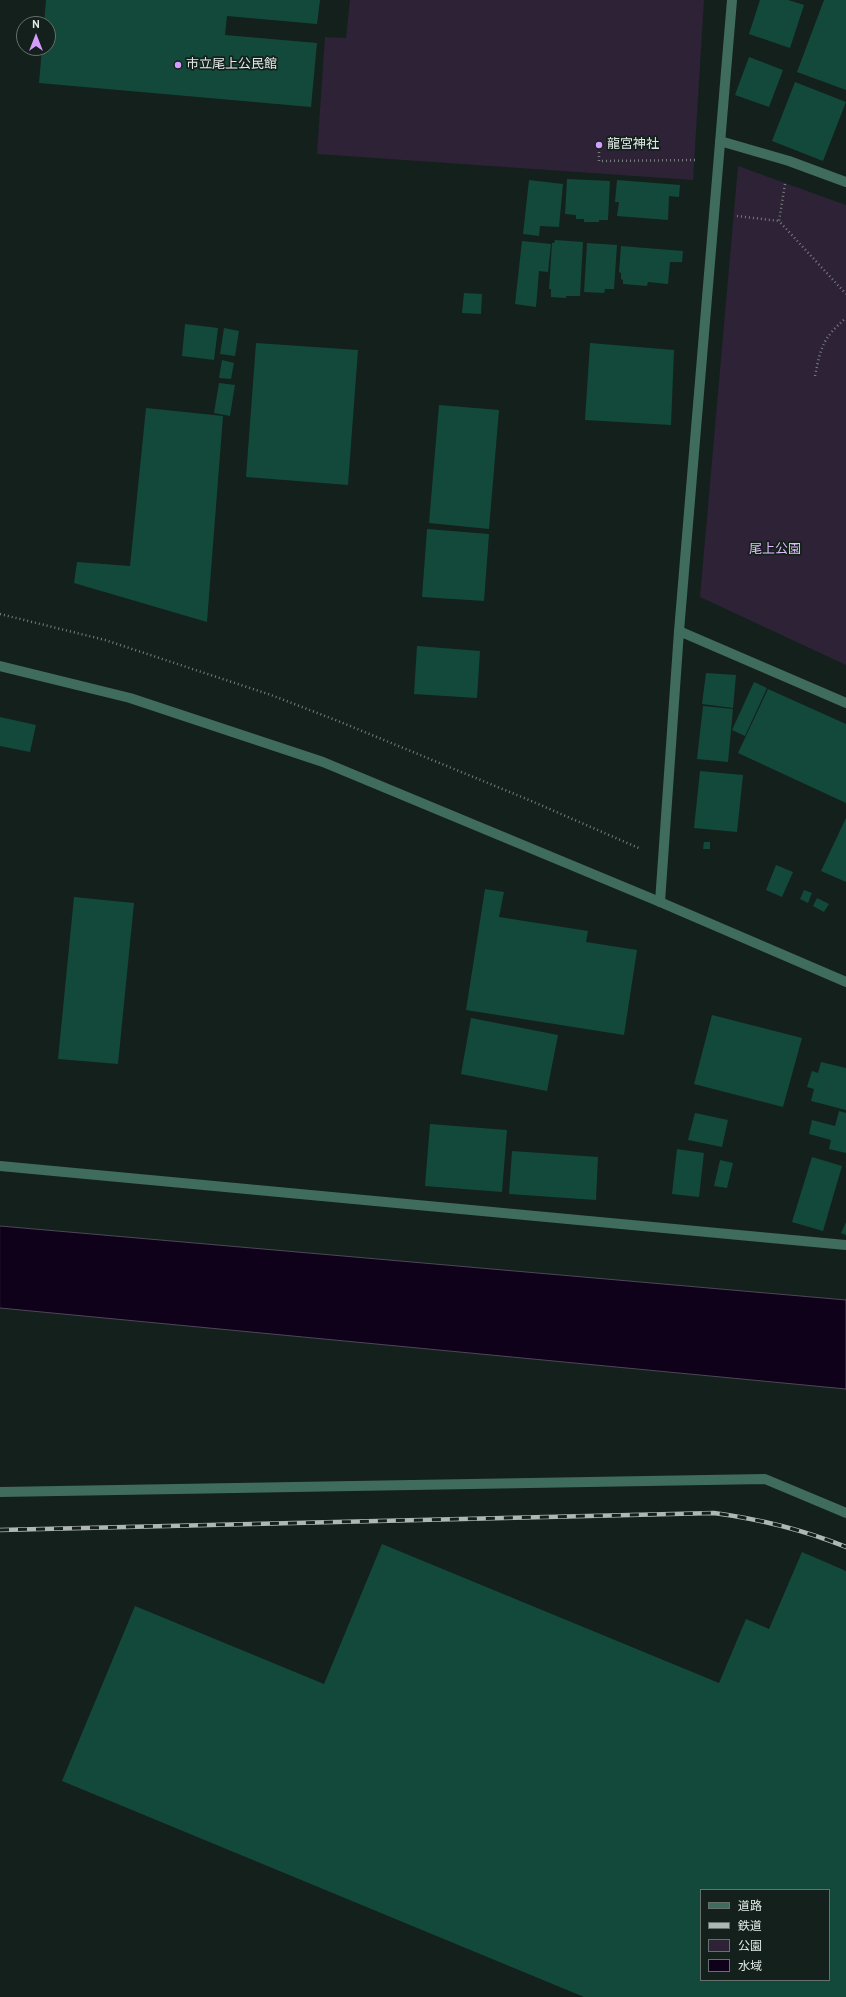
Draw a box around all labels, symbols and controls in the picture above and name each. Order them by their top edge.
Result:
north arrow [16,16,56,56]
text: N [32,18,40,32]
place label: 市立尾上公民館 [186,57,277,73]
marker: 市立尾上公民館 [173,60,183,70]
place label: 龍宮神社 [607,137,659,153]
marker: 龍宮神社 [594,140,604,150]
park label: 尾上公園 [749,542,801,558]
legend [700,1889,830,1981]
text: 道路 [738,1899,762,1915]
text: 鉄道 [738,1919,762,1935]
text: 公園 [738,1939,762,1955]
text: 水域 [738,1959,762,1975]

